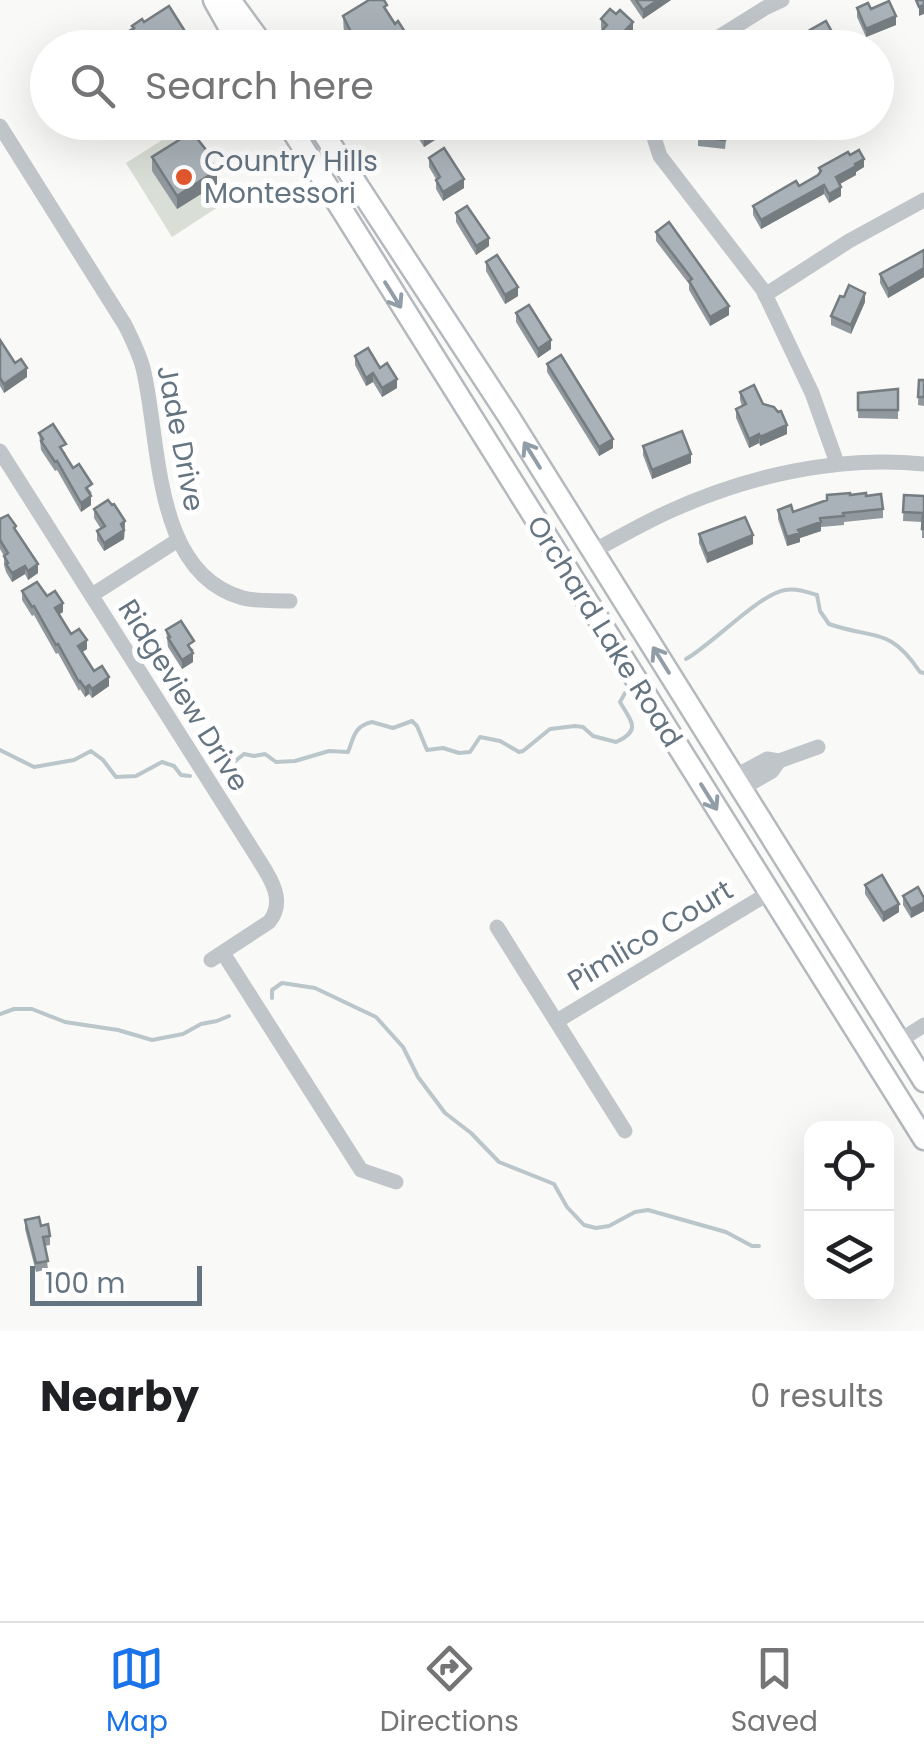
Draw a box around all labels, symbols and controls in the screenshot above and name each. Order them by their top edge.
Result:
search box [30,30,894,140]
icon: search [65,58,120,113]
text: Search here [145,59,374,112]
place label: Country Hills Montessori [204,142,378,213]
marker: Country Hills Montessori [173,166,195,188]
one-way arrow [383,280,404,308]
street label: Jade Drive [147,362,214,514]
one-way arrow [522,442,543,470]
street label: Orchard Lake Road [517,508,692,754]
street label: Ridgeview Drive [109,592,258,799]
one-way arrow [650,646,671,675]
one-way arrow [699,782,720,811]
street label: Pimlico Court [560,871,740,1000]
map controls [804,1121,894,1301]
button: locate [804,1121,894,1211]
button: layers [804,1211,894,1301]
scale bar [30,1261,202,1306]
text: 100 m [45,1264,125,1303]
text: Nearby [40,1367,199,1426]
text: 0 results [750,1373,884,1418]
tab: Map [106,1641,168,1743]
tab: Directions [380,1641,519,1743]
tab: Saved [731,1641,818,1743]

